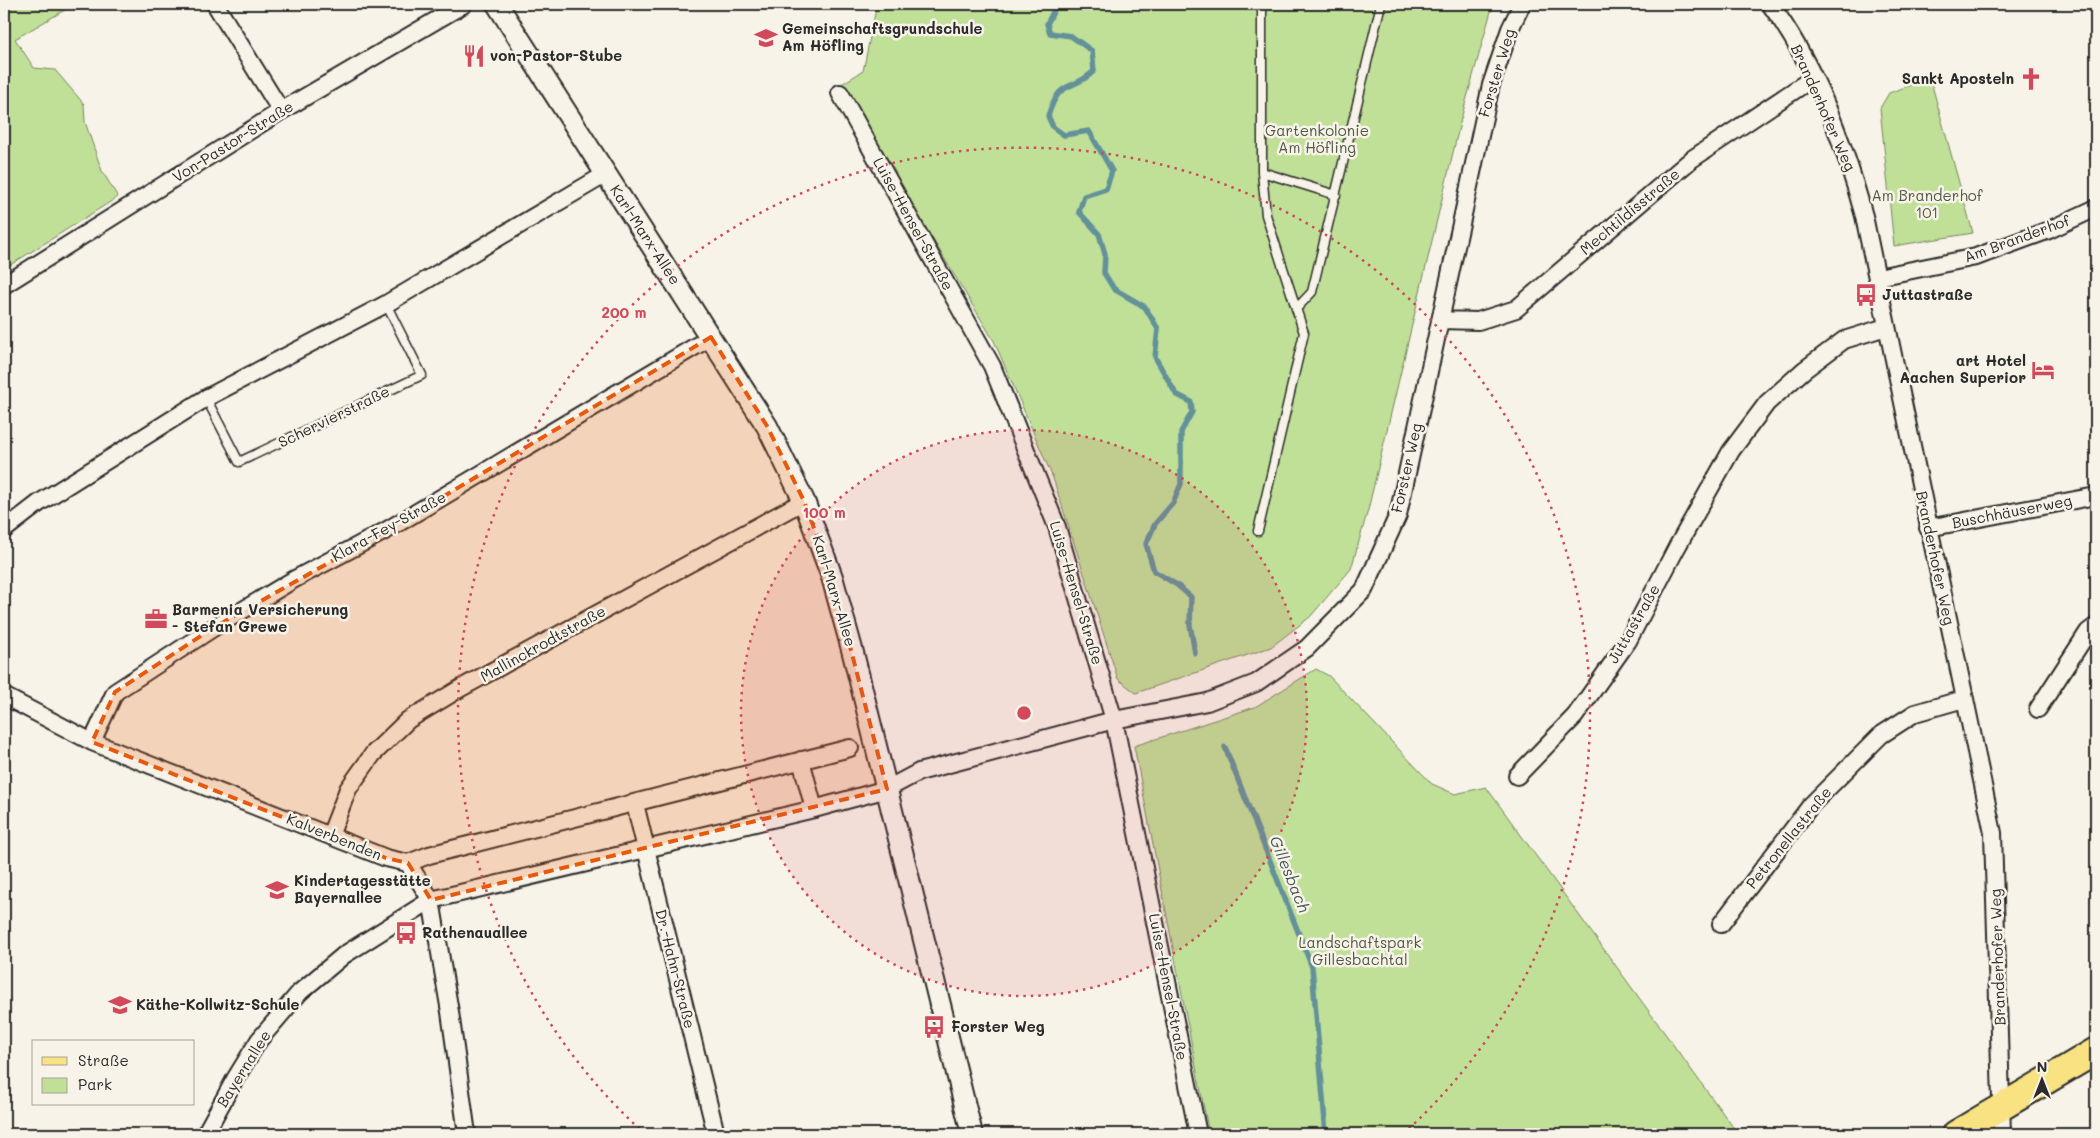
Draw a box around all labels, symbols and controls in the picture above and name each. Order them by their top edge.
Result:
place label: Gemeinschaftsgrundschule Am Höfling [782,18,982,55]
school or university icon: Gemeinschaftsgrundschule Am Höfling [753,25,779,51]
street label: Forster Weg [1473,26,1519,119]
street label: Branderhofer Weg [1787,41,1861,174]
restaurant icon: von-Pastor-Stube [461,43,487,69]
place label: von-Pastor-Stube [490,45,622,65]
church icon: Sankt Aposteln [2018,66,2044,92]
place label: Sankt Aposteln [1902,68,2014,88]
street label: Von-Pastor-Straße [168,96,297,186]
park label: Gartenkolonie Am Höfling [1265,120,1369,157]
street label: Luise-Hensel-Straße [869,153,959,294]
street label: Mechtildisstraße [1575,164,1683,259]
street label: Karl-Marx-Allee [606,181,686,288]
park label: Am Branderhof 101 [1871,185,1984,222]
street label: Am Branderhof [1961,209,2073,266]
bus stop icon: Juttastraße [1853,282,1879,308]
place label: Juttastraße [1882,284,1973,304]
text: 200 m [602,302,647,322]
place label: art Hotel Aachen Superior [1900,350,2026,387]
hotel icon: art Hotel Aachen Superior [2030,357,2056,383]
street label: Schervierstraße [275,380,393,452]
street label: Forster Weg [1386,421,1426,515]
street label: Klara-Fey-Straße [328,486,449,566]
street label: Branderhofer Weg [1912,489,1960,627]
street label: Buschhäuserweg [1950,490,2074,532]
text: 100 m [802,502,846,522]
street label: Luise-Hensel-Straße [1046,518,1108,667]
street label: Karl-Marx-Allee [809,533,861,649]
street label: Juttastraße [1602,580,1664,667]
place label: Barmenia Versicherung - Stefan Grewe [172,599,348,636]
street label: Mallinckrodtstraße [476,600,609,686]
office icon: Barmenia Versicherung - Stefan Grewe [143,606,169,632]
centre of rings [1015,704,1033,722]
street label: Petronellastraße [1741,782,1835,892]
street label: Kalverbenden [284,808,385,864]
water label: Gillesbach [1266,832,1315,915]
place label: Kindertagesstätte Bayernallee [294,870,431,907]
school or university icon: Kindertagesstätte Bayernallee [264,877,290,903]
street label: Branderhofer Weg [1985,888,2009,1026]
street label: Dr.-Hahn-Straße [651,907,700,1031]
street label: Luise-Hensel-Straße [1145,912,1193,1062]
bus stop icon: Rathenauallee [393,920,419,946]
place label: Rathenauallee [422,922,528,942]
park label: Landschaftspark Gillesbachtal [1299,932,1421,969]
school or university icon: Käthe-Kollwitz-Schule [107,992,133,1018]
place label: Käthe-Kollwitz-Schule [136,994,300,1014]
bus stop icon: Forster Weg [921,1014,947,1040]
place label: Forster Weg [951,1016,1045,1036]
street label: Bayernallee [212,1026,275,1111]
legend [32,1040,195,1106]
text: Straße [78,1050,129,1070]
north arrow [2018,1056,2068,1106]
text: N [2037,1057,2047,1076]
text: Park [78,1074,112,1094]

